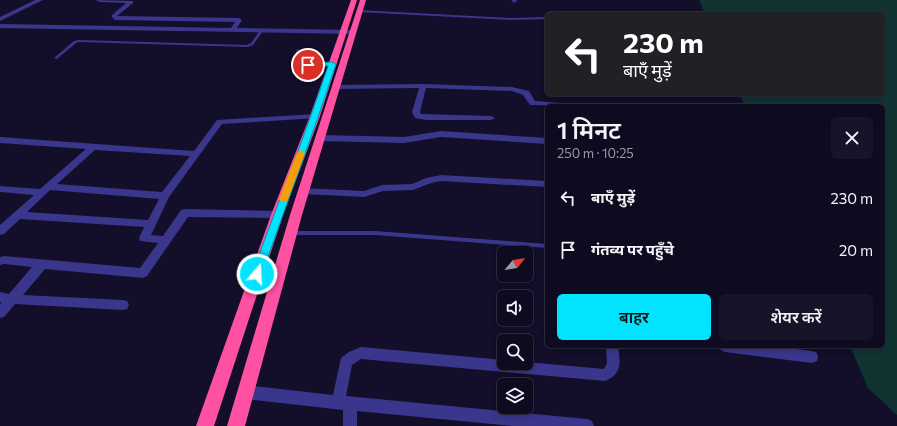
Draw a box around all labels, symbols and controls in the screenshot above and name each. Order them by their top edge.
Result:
text: 230 m [623,25,704,59]
icon: left [557,28,609,80]
pin [291,48,325,82]
icon: arrive [297,54,319,76]
text: बाएँ मुड़ें [623,59,672,81]
text: 1 मिनट [557,115,621,144]
button: close [831,117,873,159]
text: 250 m · 10:25 [557,145,634,161]
icon: left [557,187,579,209]
text: बाएँ मुड़ें [591,188,635,206]
text: 230 m [830,189,873,207]
icon: arrive [557,239,579,261]
text: गंतव्य पर पहुँचे [591,240,674,258]
text: 20 m [839,241,873,259]
north arrow [497,246,533,282]
map controls [497,246,533,414]
position arrow [236,253,278,295]
button: sound [497,290,533,326]
button: बाहर [557,294,711,340]
button: शेयर करें [719,294,873,340]
button: search [497,334,533,370]
button: layers [497,378,533,414]

